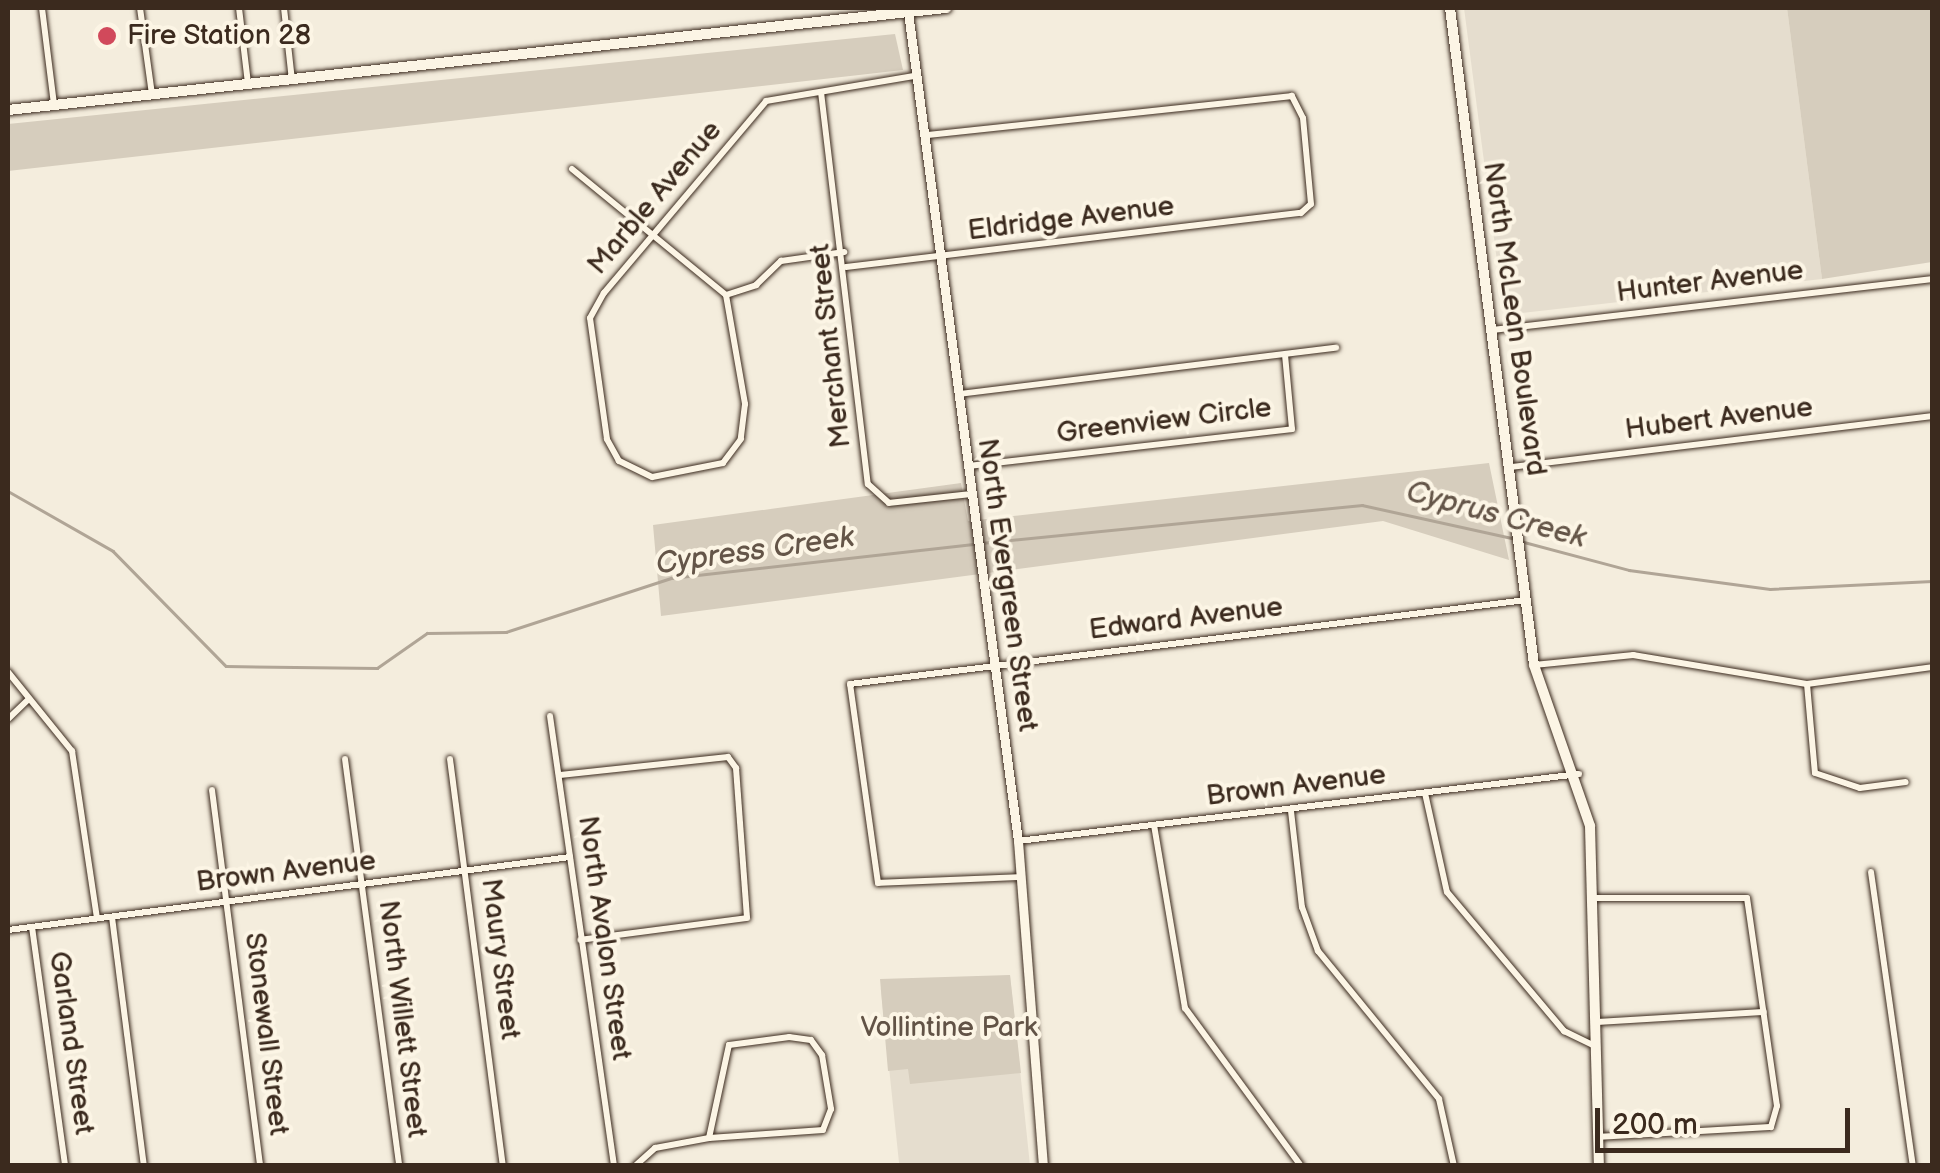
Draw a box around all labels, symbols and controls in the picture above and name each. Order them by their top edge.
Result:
place label: Fire Station 28 [127,19,312,53]
marker: Fire Station 28 [96,25,118,47]
street label: Marble Avenue [581,114,729,282]
street label: North McLean Boulevard [1475,160,1553,478]
street label: Eldridge Avenue [966,190,1176,248]
street label: Merchant Street [804,242,858,450]
street label: Hunter Avenue [1615,254,1805,310]
street label: Greenview Circle [1055,391,1273,451]
street label: Hubert Avenue [1623,391,1815,447]
street label: North Evergreen Street [970,436,1044,734]
water label: Cyprus Creek [1402,474,1590,556]
water label: Cypress Creek [654,519,856,583]
street label: Edward Avenue [1087,590,1285,648]
street label: Brown Avenue [1204,758,1388,814]
street label: North Avalon Street [570,814,638,1062]
street label: Brown Avenue [194,844,378,900]
street label: Maury Street [473,875,527,1043]
street label: North Willett Street [371,898,433,1140]
street label: Stonewall Street [237,931,295,1137]
street label: Garland Street [41,949,101,1137]
park label: Vollintine Park [860,1011,1038,1045]
scale bar [1600,1088,1855,1150]
text: 200 m [1612,1107,1698,1143]

